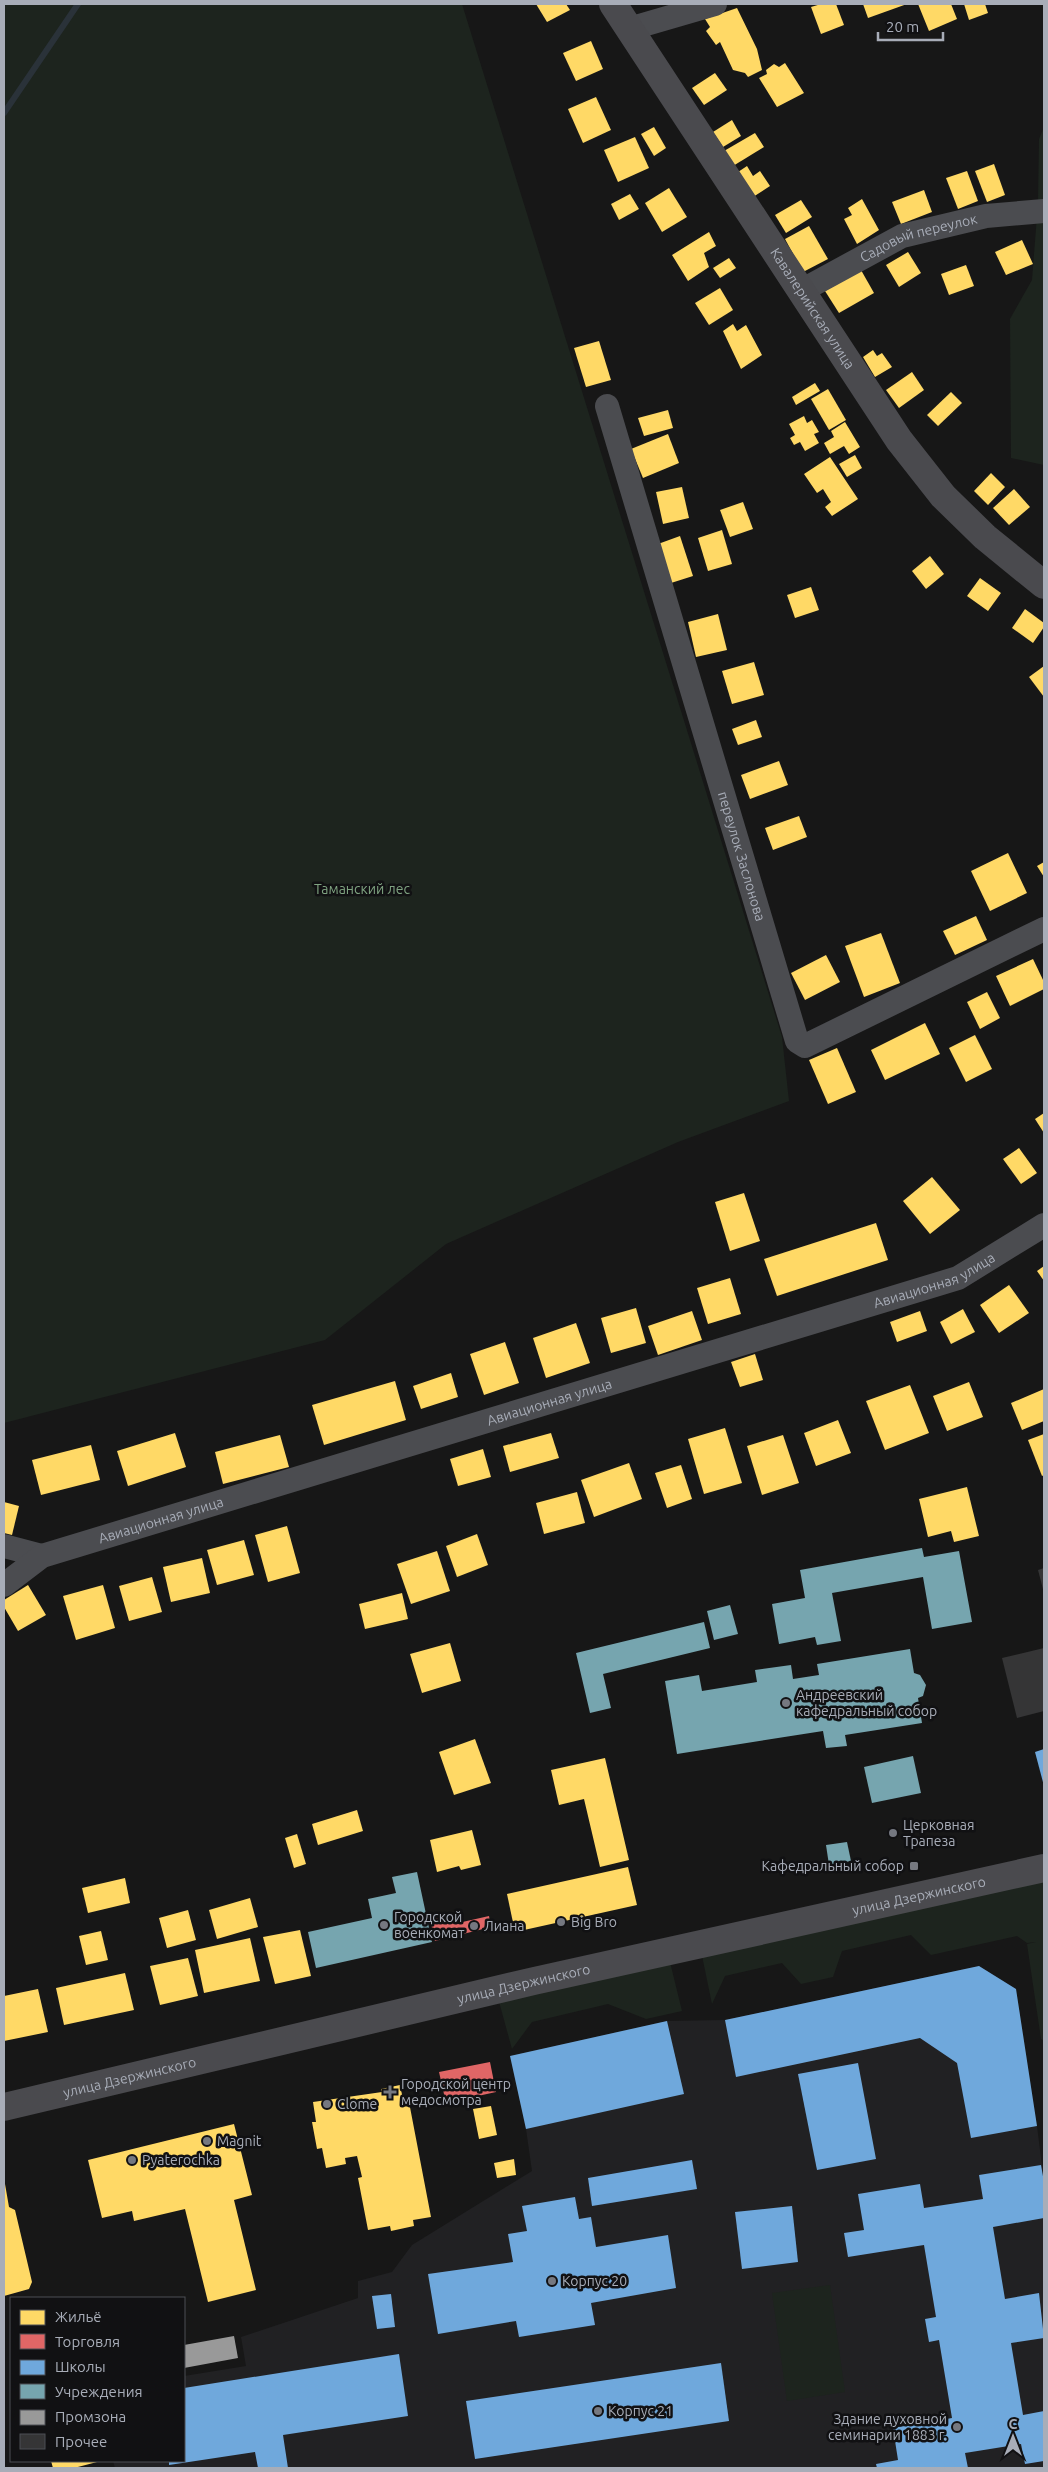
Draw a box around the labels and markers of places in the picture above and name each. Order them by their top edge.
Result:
place label: Андреевский кафедральный собор [796,1687,937,1719]
marker: Андреевский кафедральный собор [780,1697,792,1709]
place label: Церковная Трапеза [903,1817,975,1849]
marker: Церковная Трапеза [887,1827,899,1839]
place label: Кафедральный собор [762,1858,904,1874]
marker: Кафедральный собор [908,1860,920,1872]
place label: Городской военкомат [394,1909,465,1941]
place label: Big Bro [571,1914,617,1930]
marker: Big Bro [555,1916,567,1928]
place label: Лиана [484,1918,525,1934]
marker: Городской военкомат [378,1919,390,1931]
marker: Лиана [468,1920,480,1932]
place label: Городской центр медосмотра [401,2076,511,2108]
marker: Городской центр медосмотра [383,2085,397,2099]
place label: Clome [337,2096,377,2112]
marker: Clome [321,2098,333,2110]
place label: Magnit [217,2133,262,2149]
marker: Magnit [201,2135,213,2147]
place label: Pyaterochka [142,2152,220,2168]
marker: Pyaterochka [126,2154,138,2166]
place label: Корпус 20 [562,2273,627,2289]
marker: Корпус 20 [546,2275,558,2287]
place label: Корпус 21 [608,2403,673,2419]
marker: Корпус 21 [592,2405,604,2417]
place label: Здание духовной семинарии 1883 г. [828,2411,947,2443]
marker: Здание духовной семинарии 1883 г. [951,2421,963,2433]

